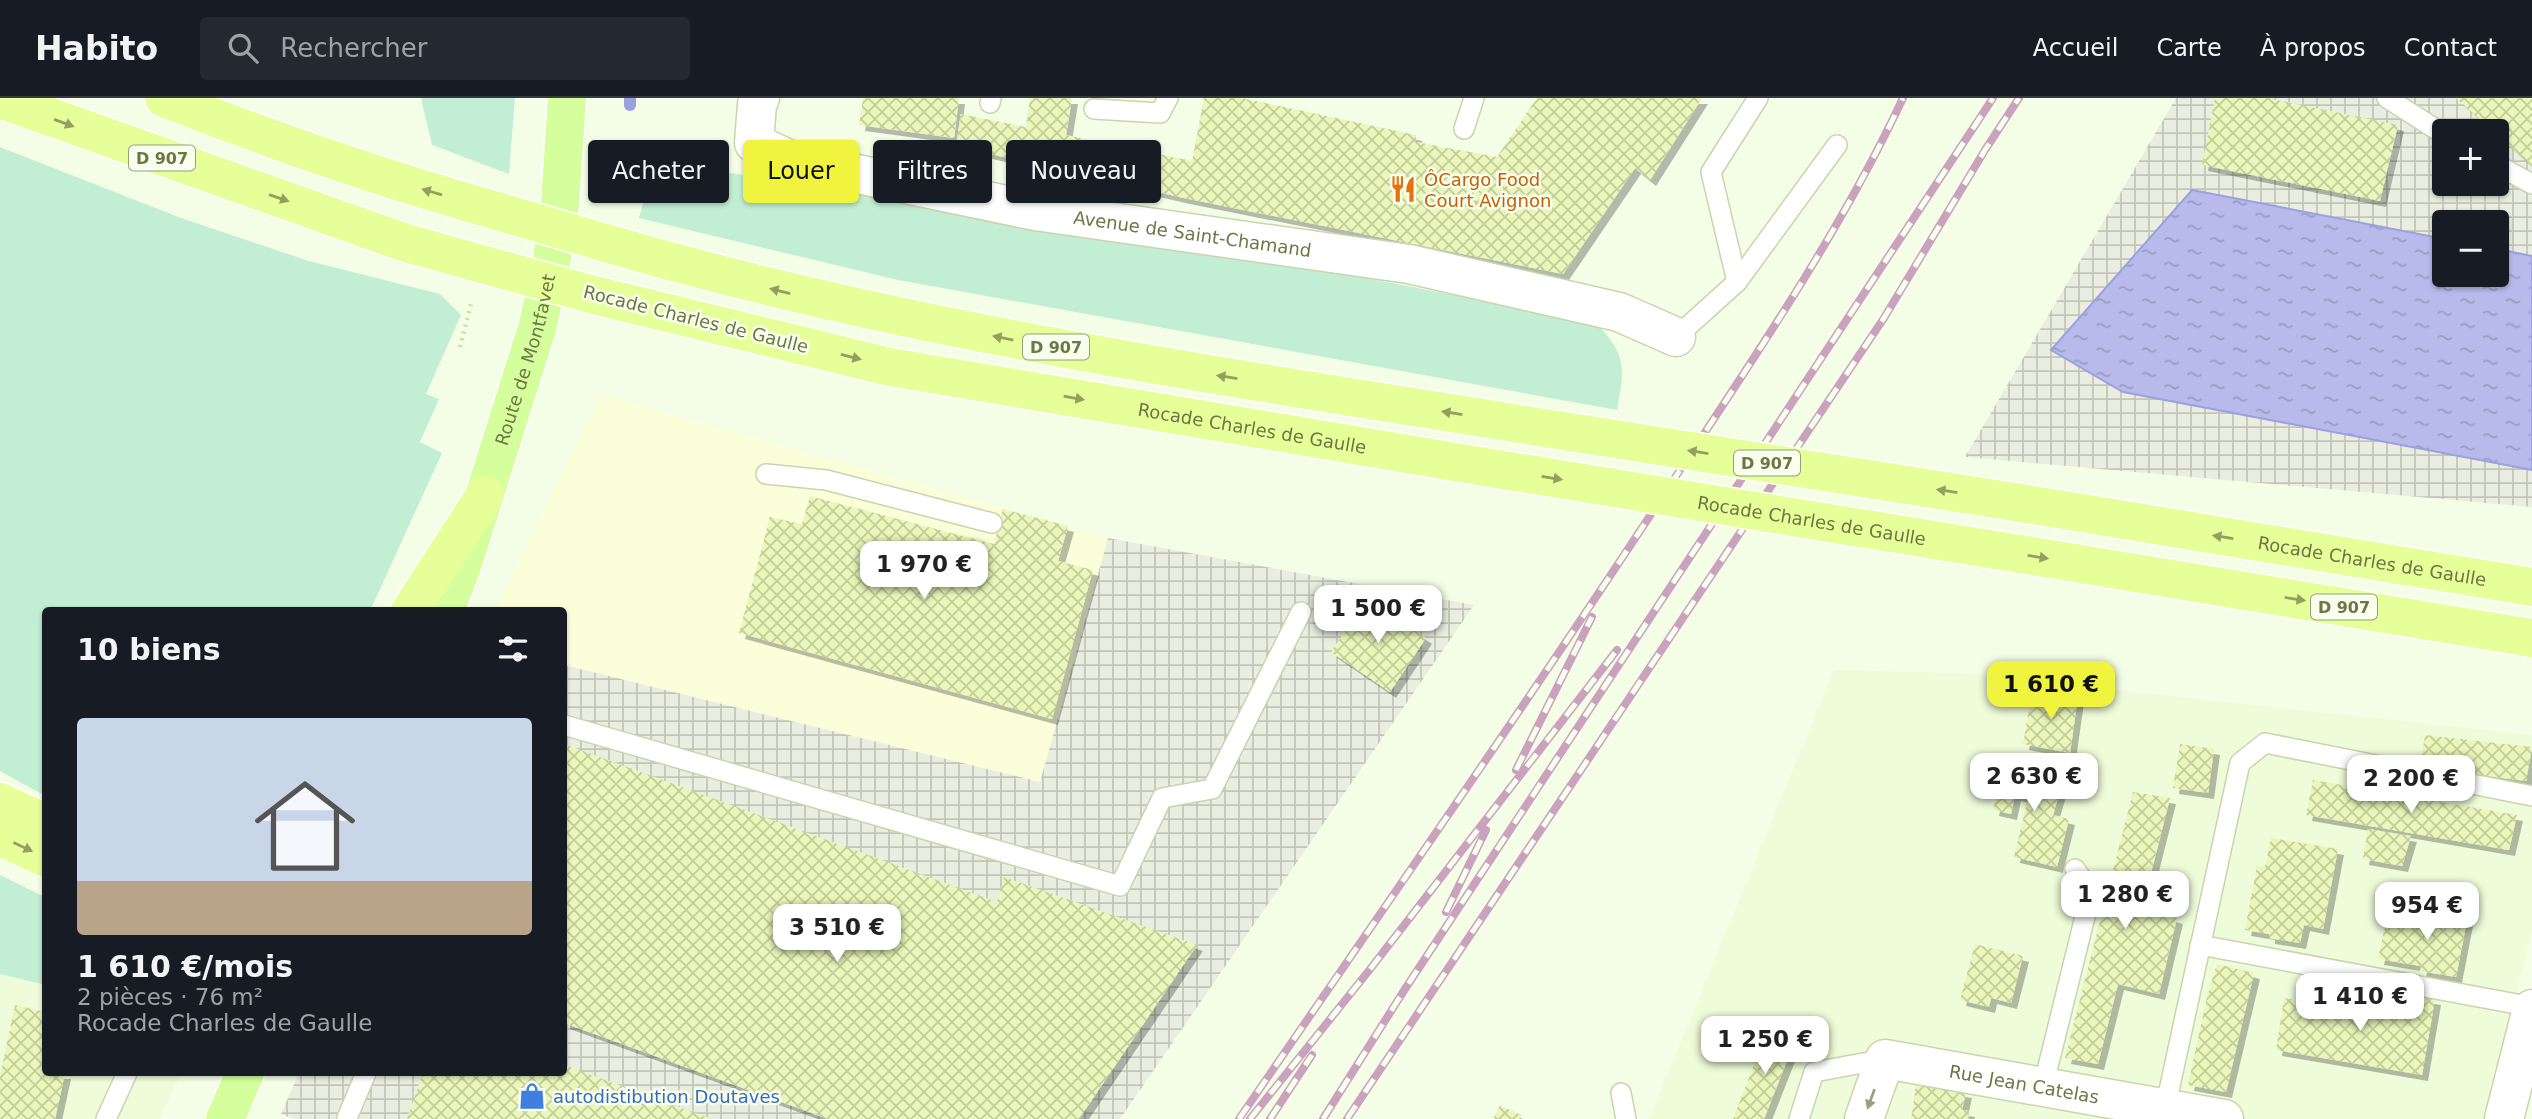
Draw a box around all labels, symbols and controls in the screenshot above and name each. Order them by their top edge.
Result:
search box [200,17,690,80]
text: Habito [35,29,158,68]
icon: search [224,29,262,67]
text: Rechercher [280,33,428,63]
text: Accueil [2033,34,2118,62]
text: Carte [2156,34,2222,62]
text: À propos [2260,34,2366,62]
text: Contact [2404,34,2497,62]
one-way arrow [54,118,75,129]
map controls [2432,119,2509,287]
button: + [2432,119,2509,196]
chip: Acheter [588,140,729,203]
chip: Louer [743,140,859,203]
chip: Filtres [873,140,992,203]
chip: Nouveau [1006,140,1161,203]
road number: D 907 [129,146,195,170]
place label: ÔCargo Food Court Avignon [1424,169,1551,211]
restaurant icon: ÔCargo Food Court Avignon [1388,174,1418,204]
one-way arrow [421,186,443,197]
one-way arrow [268,193,289,204]
street label: Avenue de Saint-Chamand [1072,206,1313,261]
button: − [2432,210,2509,287]
street label: Route de Montfavet [490,272,559,448]
street label: Rocade Charles de Gaulle [581,281,811,357]
one-way arrow [769,285,791,296]
one-way arrow [992,332,1014,343]
road number: D 907 [1023,334,1089,360]
one-way arrow [840,352,862,363]
one-way arrow [1216,371,1238,382]
one-way arrow [1063,393,1085,404]
street label: Rocade Charles de Gaulle [1136,398,1368,457]
one-way arrow [1440,407,1462,418]
one-way arrow [1687,446,1709,457]
road number: D 907 [1734,450,1800,476]
one-way arrow [1541,473,1563,484]
one-way arrow [1936,485,1958,496]
street label: Rocade Charles de Gaulle [1696,491,1928,549]
one-way arrow [2212,531,2234,542]
street label: Rocade Charles de Gaulle [2256,532,2488,590]
pin: 1 970 € [859,542,989,601]
text: 1 970 € [876,551,972,577]
one-way arrow [2027,552,2049,563]
pin: 1 500 € [1313,586,1443,645]
one-way arrow [2284,594,2306,605]
road number: D 907 [2311,594,2377,620]
text: 1 500 € [1330,595,1426,621]
icon: filters [494,630,532,668]
text: 10 biens [77,632,221,667]
pin: 1 610 € [1986,662,2116,721]
text: 1 610 € [2003,671,2099,697]
pin: 2 630 € [1969,754,2099,813]
pin: 2 200 € [2346,756,2476,815]
icon: home [242,763,368,889]
text: 2 630 € [1986,763,2082,789]
text: 2 200 € [2363,765,2459,791]
one-way arrow [13,842,33,853]
pin: 1 280 € [2060,872,2190,931]
text: 1 280 € [2077,881,2173,907]
pin: 954 € [2378,882,2476,942]
text: 954 € [2391,892,2463,918]
pin: 3 510 € [772,904,902,964]
text: 3 510 € [789,914,885,940]
text: 1 610 €/mois [77,949,293,984]
pin: 1 410 € [2295,974,2425,1033]
text: 1 410 € [2312,983,2408,1009]
text: 2 pièces · 76 m² [77,984,263,1010]
text: Rocade Charles de Gaulle [77,1010,372,1036]
pin: 1 250 € [1700,1016,1830,1076]
text: 1 250 € [1717,1026,1813,1052]
street label: Rue Jean Catelas [1948,1060,2101,1107]
shop icon: autodistibution Doutaves [517,1081,547,1111]
place label: autodistibution Doutaves [553,1086,780,1107]
one-way arrow [1865,1089,1876,1110]

